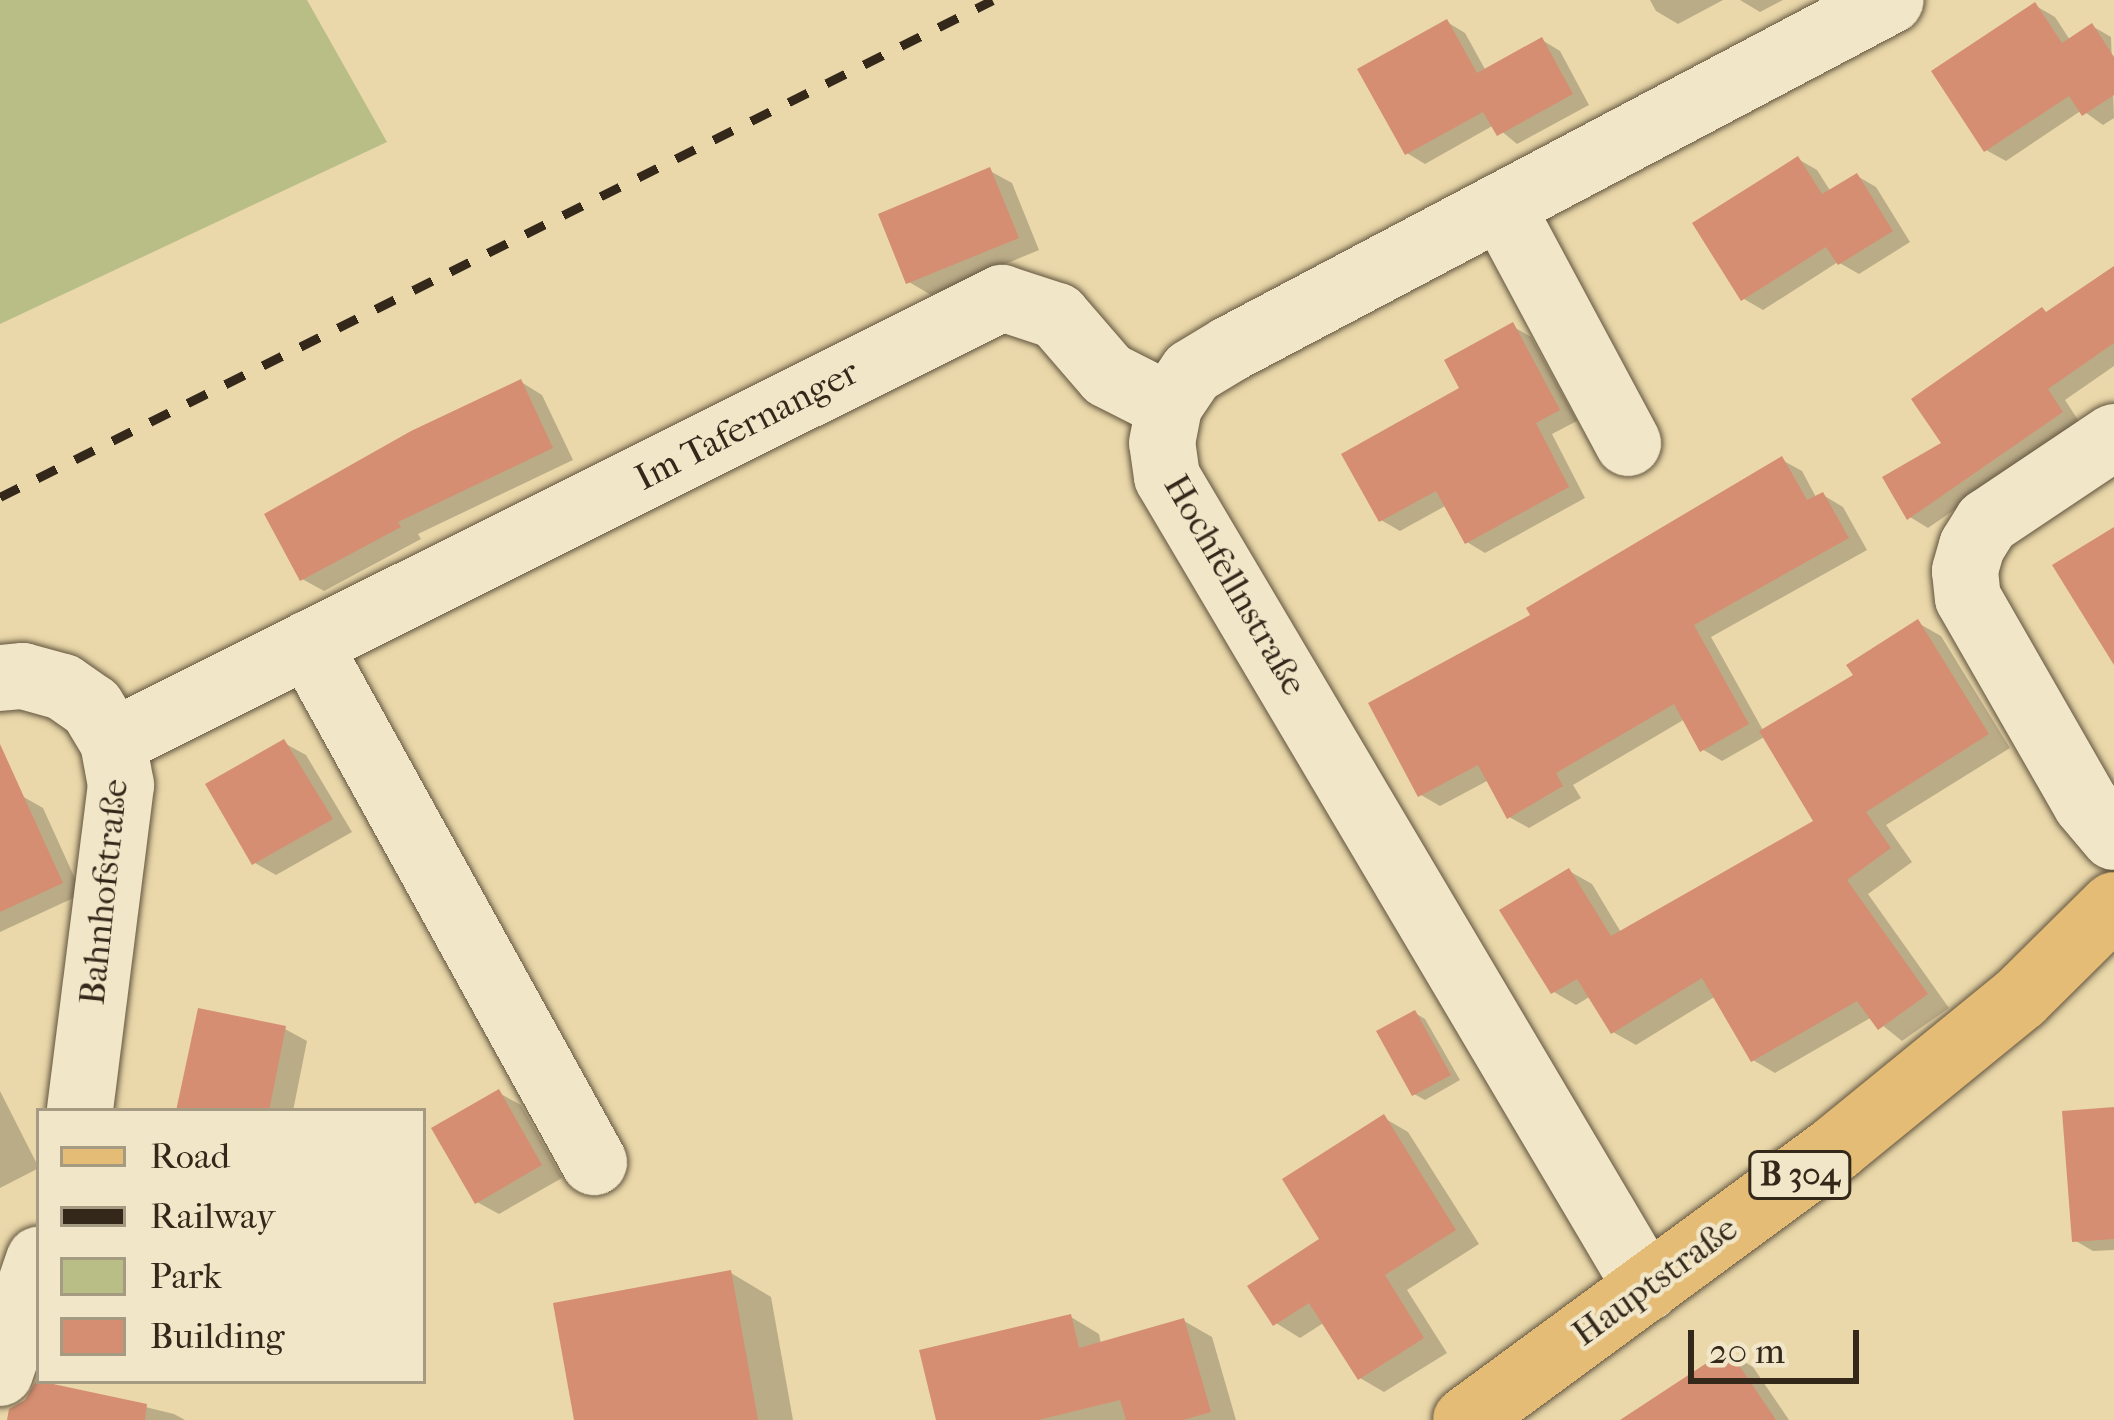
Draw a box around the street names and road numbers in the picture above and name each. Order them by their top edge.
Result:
street label: Im Tafernanger [628,350,866,500]
street label: Hochfellnstraße [1154,467,1316,703]
street label: Bahnhofstraße [71,777,137,1007]
road number: B 304 [1746,1148,1854,1202]
street label: Hauptstraße [1564,1207,1746,1355]

